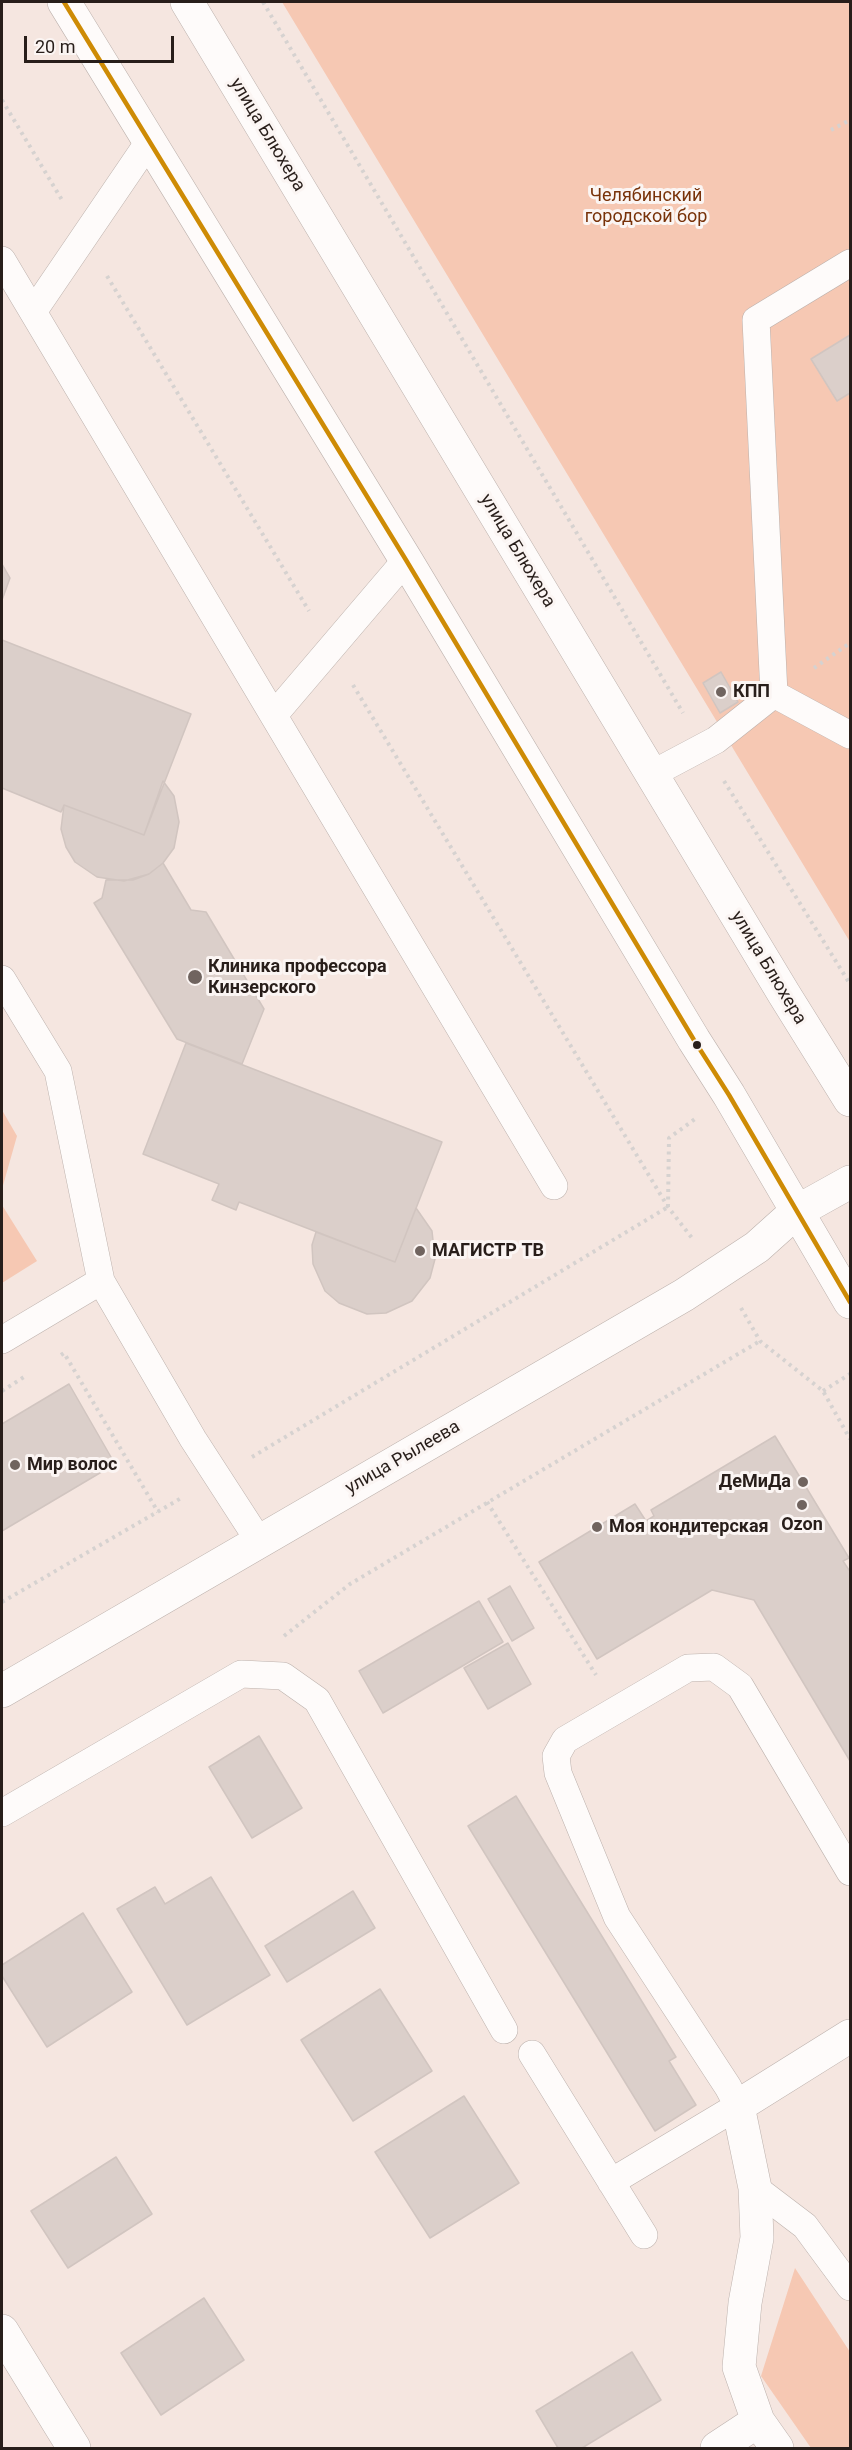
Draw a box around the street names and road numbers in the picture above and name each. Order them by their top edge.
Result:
street label: улица Блюхера [225,74,309,196]
street label: улица Блюхера [475,490,559,612]
street label: улица Блюхера [726,907,810,1029]
street label: улица Рылеева [342,1416,464,1500]

